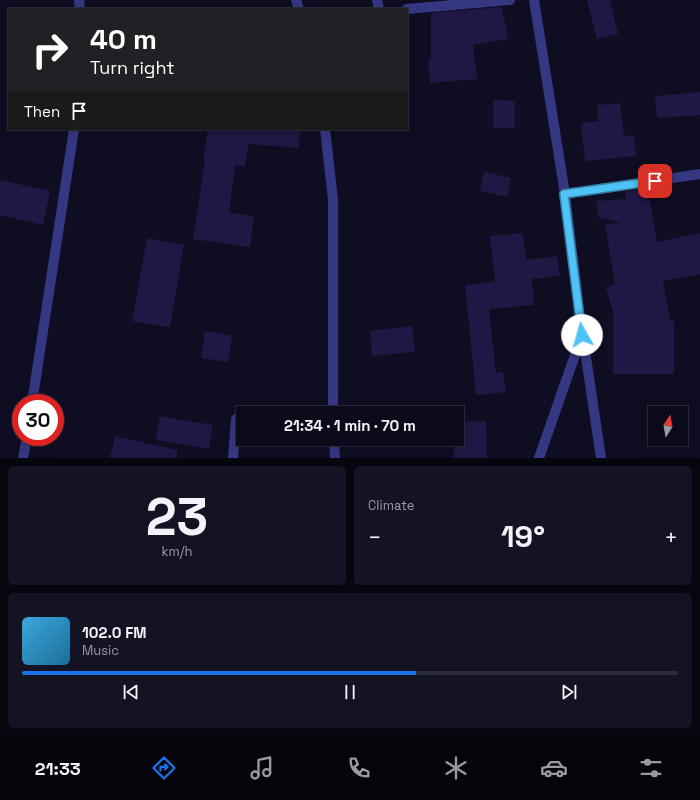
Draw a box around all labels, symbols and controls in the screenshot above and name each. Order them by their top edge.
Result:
text: 40 m [90,21,157,57]
icon: right [24,24,76,76]
text: Turn right [90,56,174,79]
icon: arrive [68,100,90,122]
text: Then [24,102,60,121]
pin [638,164,672,198]
icon: arrive [644,170,666,192]
position arrow [561,314,603,356]
speed limit sign: 30 [12,394,64,446]
north arrow [648,406,688,446]
map controls [648,406,688,446]
text: 21:34 · 1 min · 70 m [284,416,416,435]
text: 23 [146,484,208,550]
text: Climate [368,497,414,514]
text: 19° [501,517,545,556]
text: − [368,523,382,551]
text: + [664,523,678,551]
text: km/h [162,543,192,560]
text: 102.0 FM [82,623,146,642]
text: Music [82,642,119,659]
icon: previous [120,681,142,703]
icon: pause [339,681,361,703]
icon: next [558,681,580,703]
icon: directions [150,754,178,782]
icon: music [248,754,276,782]
icon: phone [345,754,373,782]
icon: climate [442,754,470,782]
icon: car [540,754,568,782]
icon: filters [637,754,665,782]
text: 21:33 [35,757,81,780]

